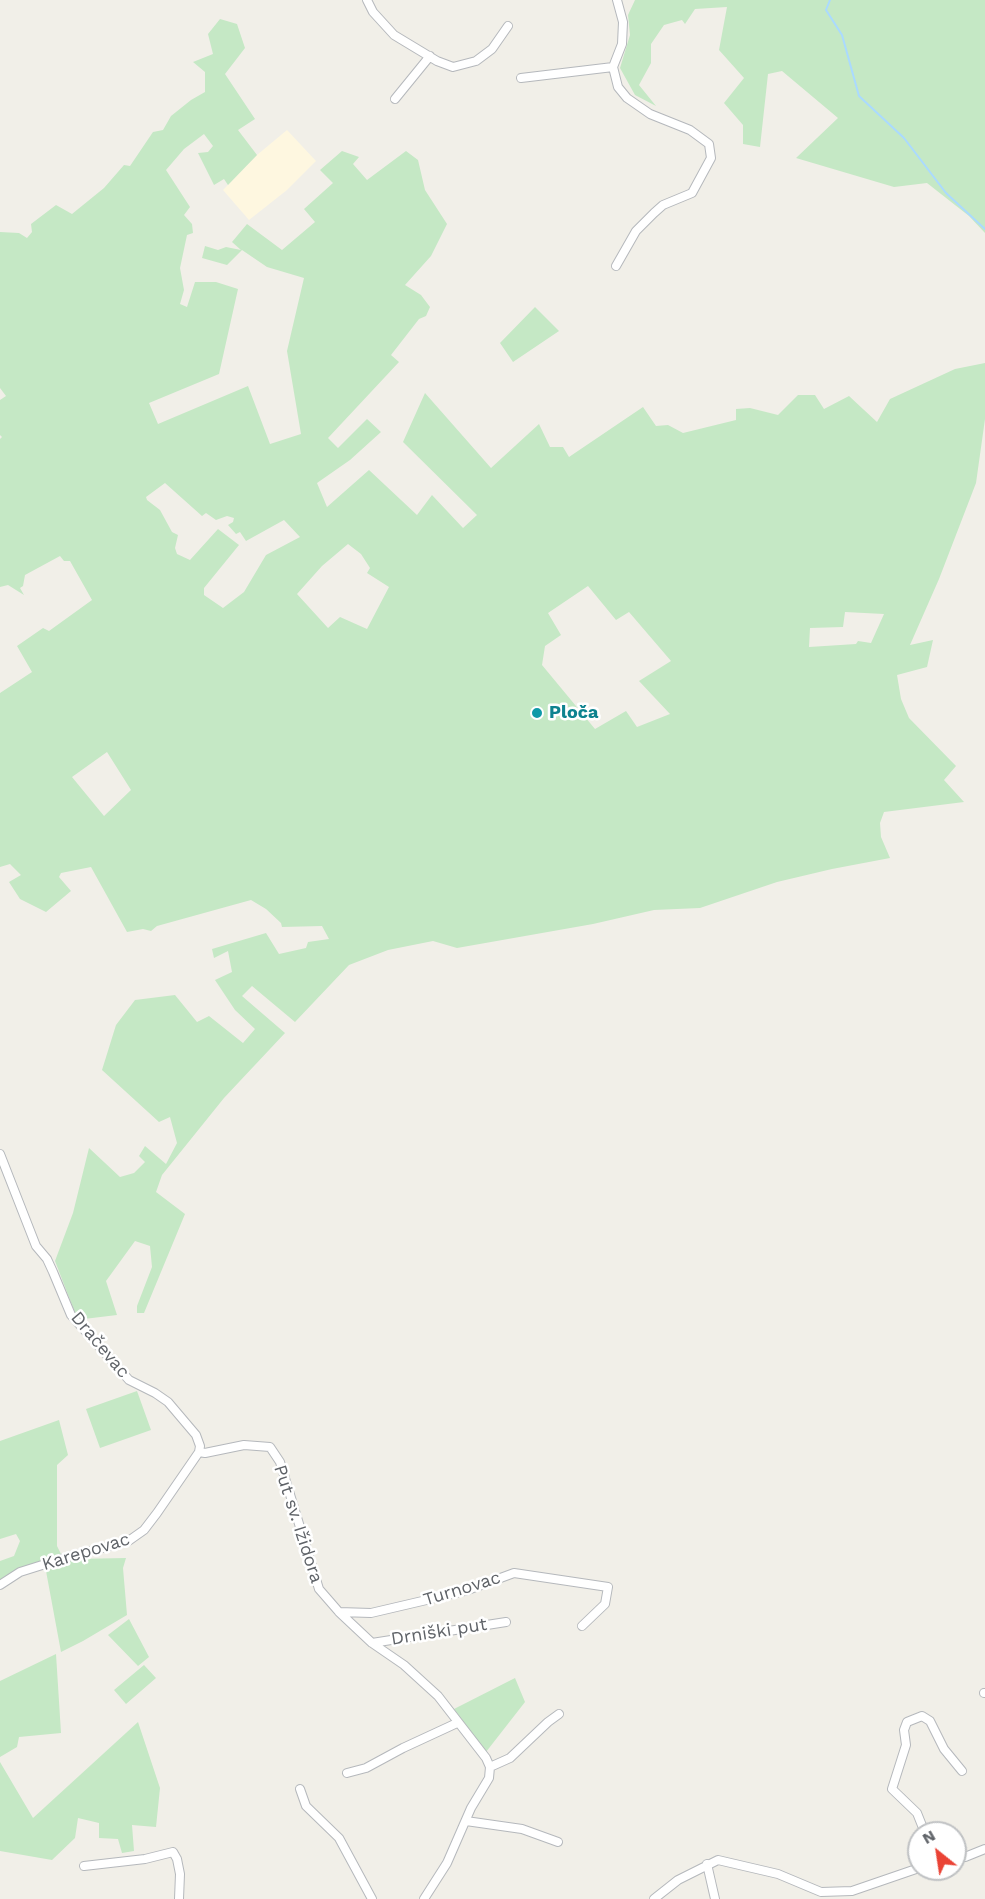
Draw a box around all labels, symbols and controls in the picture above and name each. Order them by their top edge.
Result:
place label: Ploča [549,702,598,724]
marker: Ploča [530,706,544,720]
street label: Dračevac [66,1308,134,1382]
street label: Put sv. Ižidora [269,1462,327,1586]
street label: Karepovac [39,1528,133,1576]
street label: Turnovac [421,1567,503,1611]
street label: Drniški put [390,1614,488,1650]
north arrow [907,1821,967,1881]
text: N [919,1826,939,1848]

